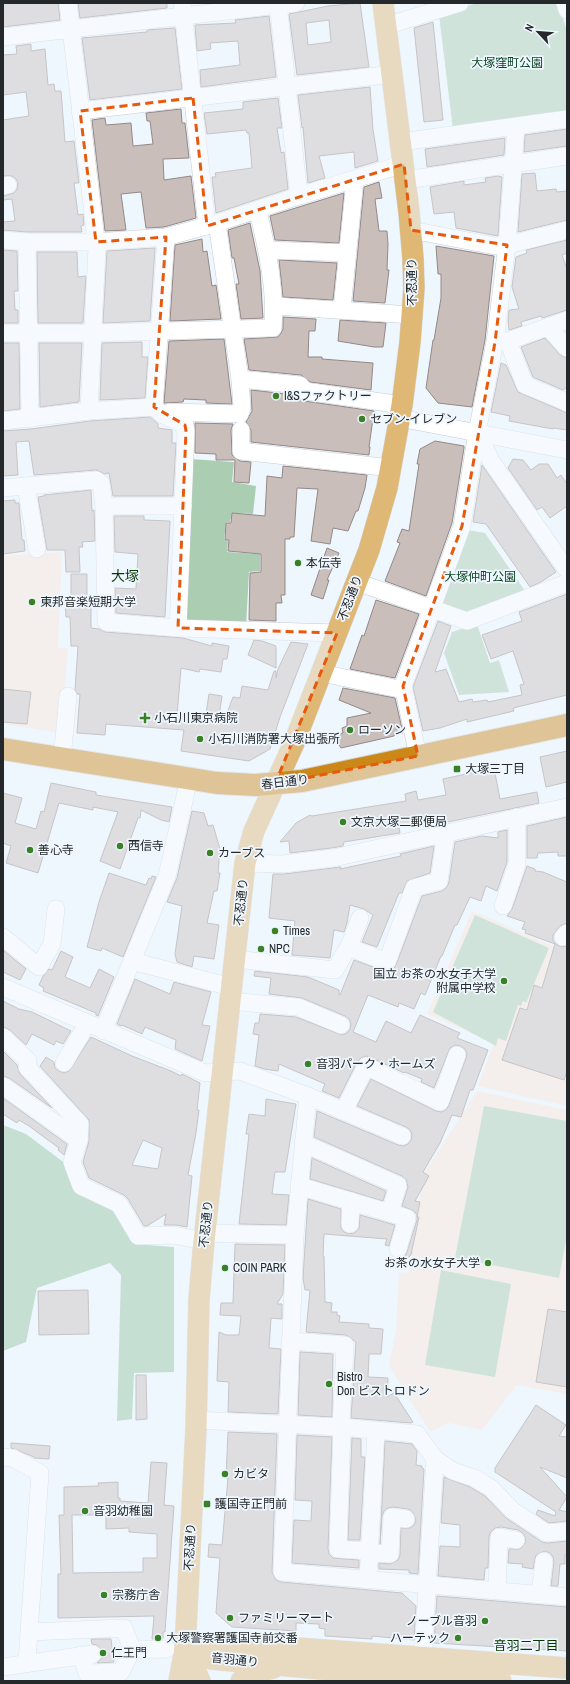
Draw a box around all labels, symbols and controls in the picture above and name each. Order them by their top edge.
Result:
north arrow [518,12,558,52]
text: N [521,22,537,34]
park label: 大塚窪町公園 [471,55,543,71]
street label: 不忍通り [404,258,420,306]
place label: I&Sファクトリー [284,388,372,404]
marker: I&Sファクトリー [271,391,281,401]
place label: セブン-イレブン [370,411,457,427]
marker: セブン-イレブン [357,414,367,424]
place label: 本伝寺 [306,555,342,571]
marker: 本伝寺 [293,558,303,568]
district label: 大塚 [111,567,139,585]
park label: 大塚仲町公園 [444,569,516,585]
street label: 不忍通り [334,573,366,623]
place label: 東邦音楽短期大学 [40,594,136,610]
marker: 東邦音楽短期大学 [27,597,37,607]
place label: 小石川東京病院 [154,710,238,726]
marker: 小石川東京病院 [139,712,151,724]
place label: ローソン [358,722,406,738]
marker: ローソン [345,725,355,735]
place label: 小石川消防署大塚出張所 [208,731,340,747]
marker: 小石川消防署大塚出張所 [195,734,205,744]
place label: 大塚三丁目 [465,761,525,777]
marker: 大塚三丁目 [452,764,462,774]
street label: 春日通り [260,771,310,793]
place label: 文京大塚二郵便局 [351,814,447,830]
marker: 文京大塚二郵便局 [338,817,348,827]
place label: 西信寺 [128,838,164,854]
marker: 西信寺 [115,841,125,851]
place label: 善心寺 [38,842,74,858]
marker: 善心寺 [25,845,35,855]
place label: カーブス [218,845,265,861]
marker: カーブス [205,848,215,858]
street label: 不忍通り [231,877,251,927]
place label: Times [283,923,310,939]
marker: Times [270,926,280,936]
place label: NPC [269,941,290,957]
marker: NPC [256,944,266,954]
place label: 国立 お茶の水女子大学 附属中学校 [373,966,496,996]
marker: 国立 お茶の水女子大学 附属中学校 [499,976,509,986]
place label: 音羽パーク・ホームズ [316,1056,435,1072]
marker: 音羽パーク・ホームズ [303,1059,313,1069]
street label: 不忍通り [196,1199,216,1249]
place label: お茶の水女子大学 [384,1255,480,1271]
marker: お茶の水女子大学 [483,1258,493,1268]
place label: COIN PARK [233,1260,287,1276]
marker: COIN PARK [220,1263,230,1273]
place label: Bistro Don ビストロドン [337,1369,430,1399]
marker: Bistro Don ビストロドン [324,1379,334,1389]
place label: カビタ [233,1466,269,1482]
marker: カビタ [220,1469,230,1479]
place label: 護国寺正門前 [215,1496,287,1512]
marker: 護国寺正門前 [202,1499,212,1509]
place label: 音羽幼稚園 [93,1503,153,1519]
marker: 音羽幼稚園 [80,1506,90,1516]
street label: 不忍通り [181,1523,199,1571]
place label: 宗務庁舎 [112,1587,160,1603]
marker: 宗務庁舎 [99,1590,109,1600]
place label: ファミリーマート [238,1610,334,1626]
marker: ファミリーマート [225,1613,235,1623]
place label: ノーブル音羽 [406,1613,477,1629]
marker: ノーブル音羽 [480,1616,490,1626]
place label: 大塚警察署護国寺前交番 [166,1630,298,1646]
place label: ハーテック [390,1630,450,1646]
marker: 大塚警察署護国寺前交番 [153,1633,163,1643]
marker: ハーテック [453,1633,463,1643]
district label: 音羽二丁目 [493,1637,559,1654]
place label: 仁王門 [111,1645,147,1661]
marker: 仁王門 [98,1648,108,1658]
street label: 音羽通り [210,1650,260,1670]

